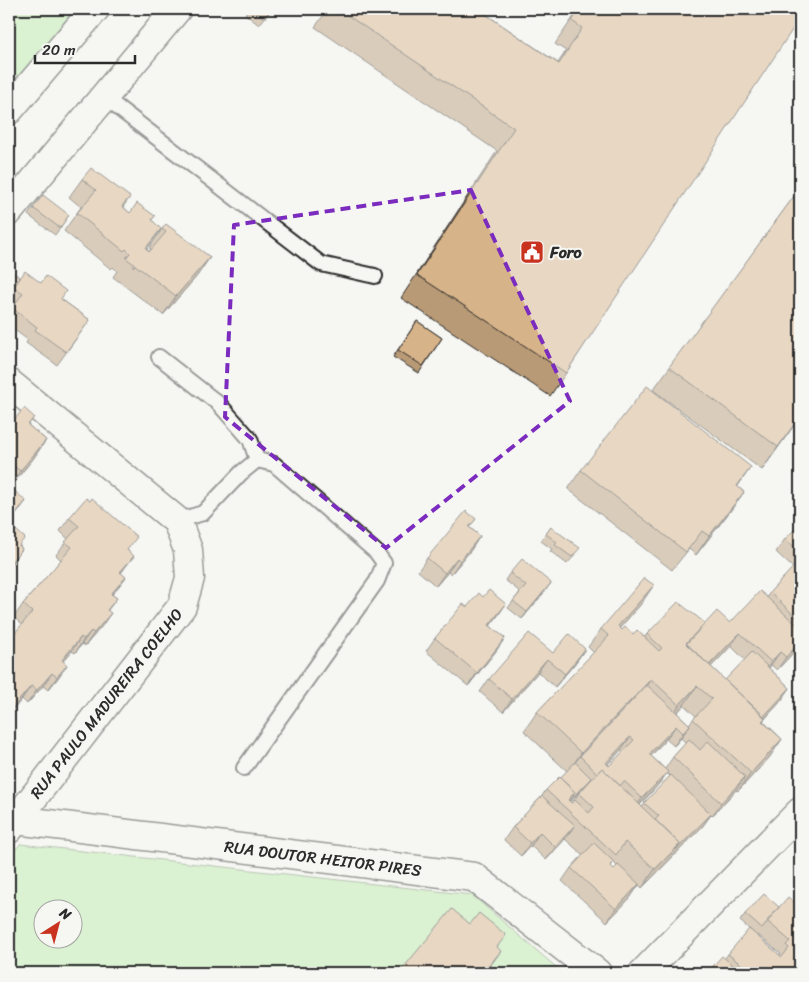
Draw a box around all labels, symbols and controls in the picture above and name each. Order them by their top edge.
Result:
scale bar [35,32,135,64]
text: 20 m [42,37,76,63]
place label: Foro [549,238,582,267]
public building icon: Foro [519,239,545,265]
street label: RUA PAULO MADUREIRA COELHO [22,601,190,805]
street label: RUA DOUTOR HEITOR PIRES [223,832,423,885]
north arrow [32,900,82,950]
text: N [53,900,77,927]

